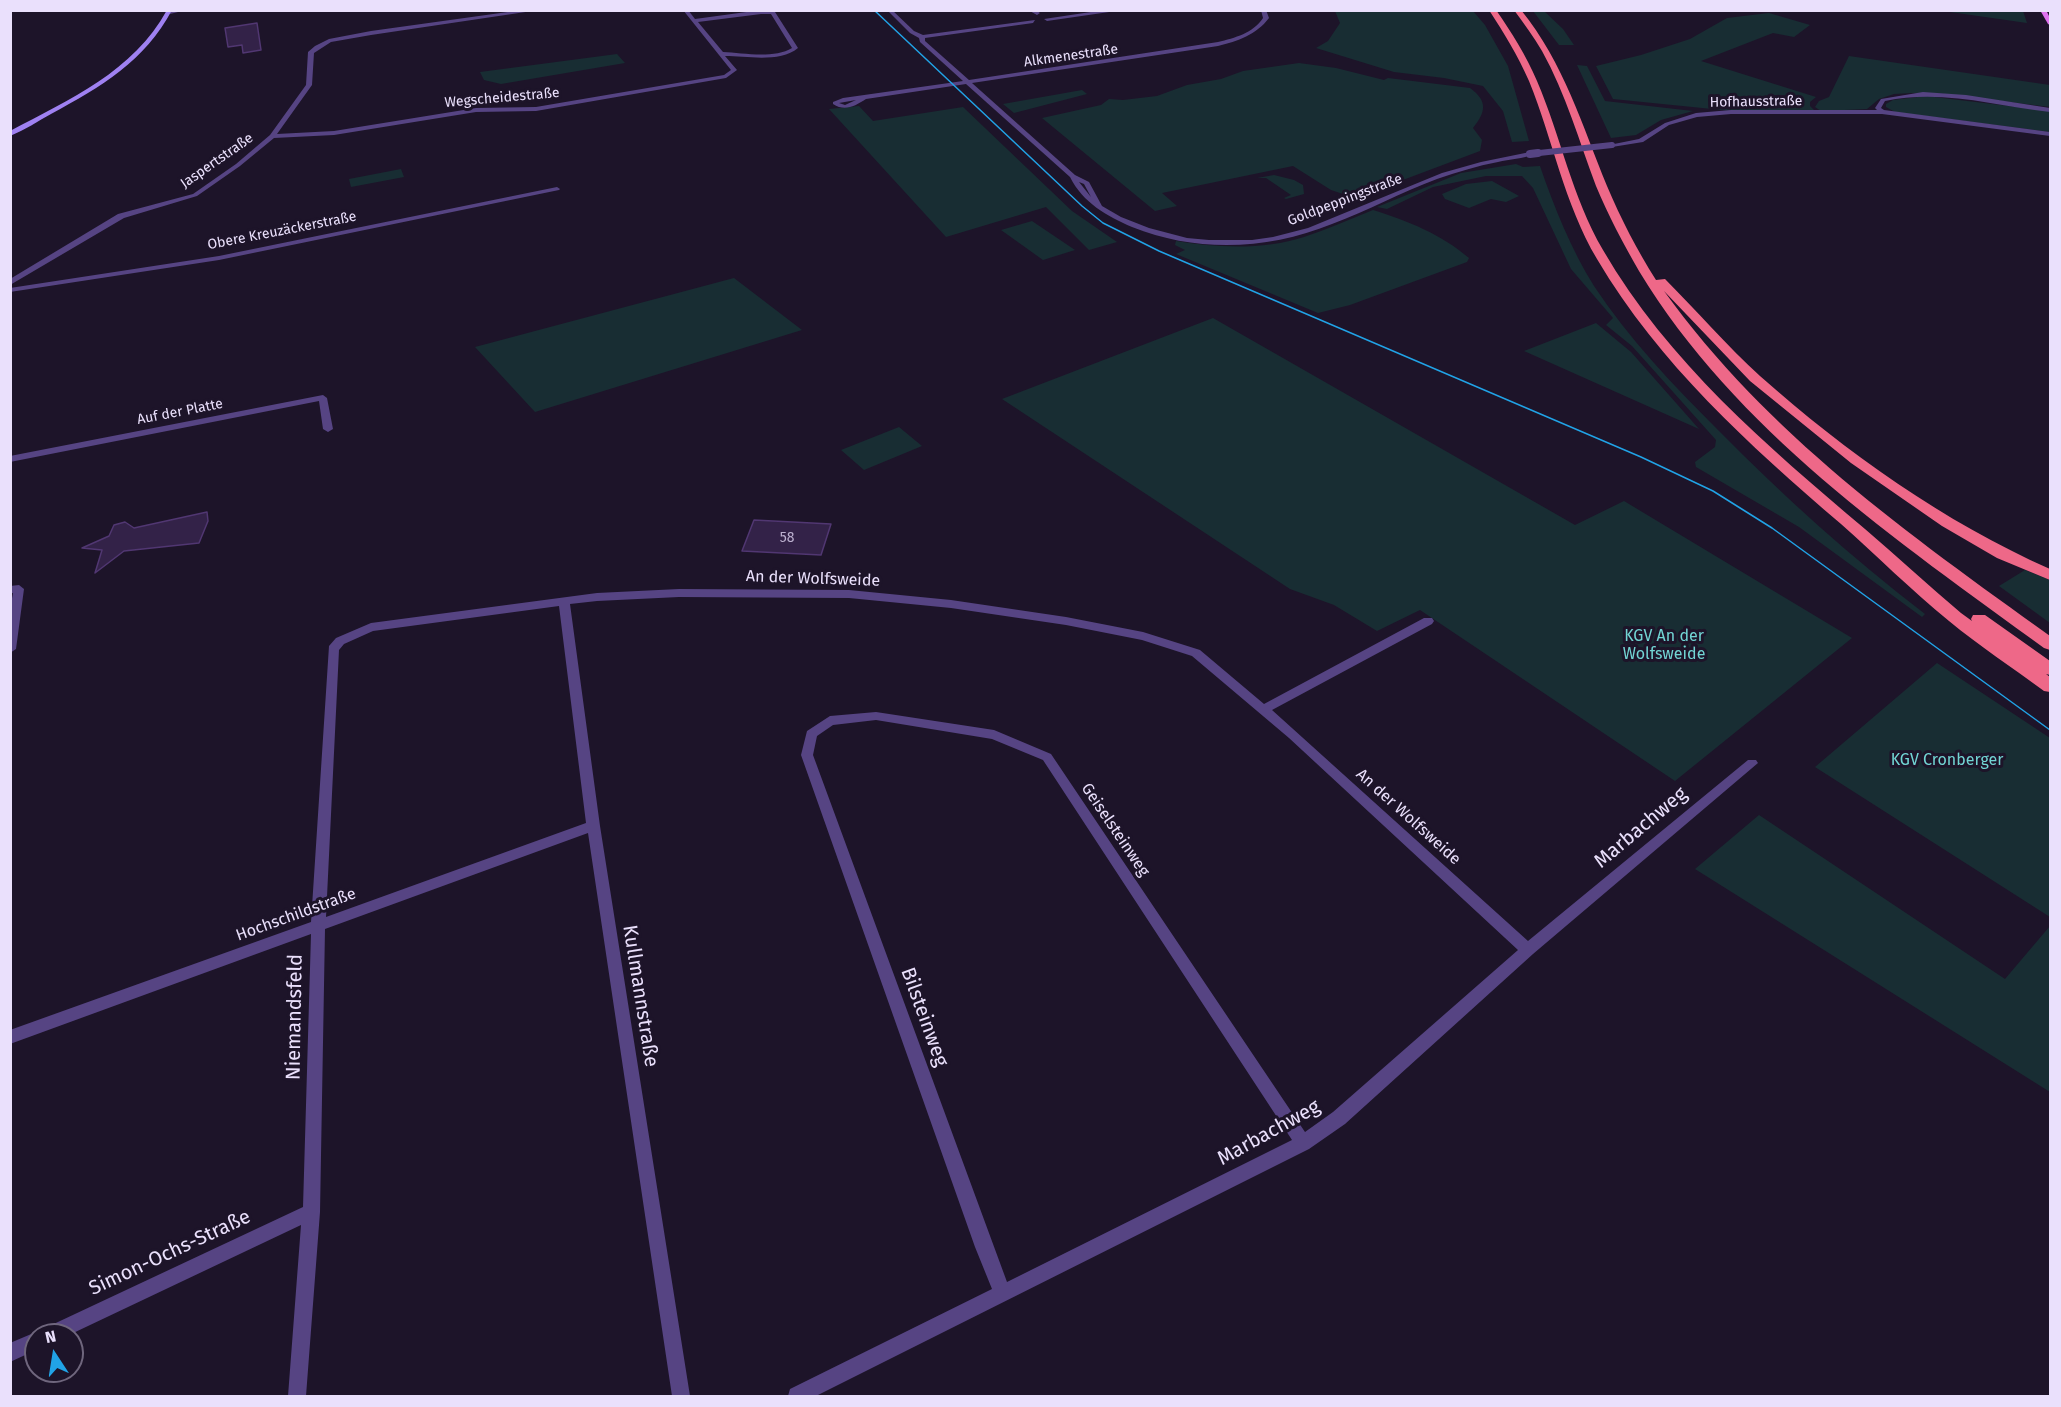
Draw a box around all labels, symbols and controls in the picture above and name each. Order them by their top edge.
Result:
street label: Alkmenestraße [1023,41,1119,71]
street label: Wegscheidestraße [444,85,560,111]
street label: Hofhausstraße [1709,93,1803,111]
street label: Jaspertstraße [177,130,257,192]
street label: Goldpeppingstraße [1285,170,1405,230]
street label: Obere Kreuzäckerstraße [206,208,358,254]
street label: Auf der Platte [136,395,224,429]
house number: 58 [780,530,794,546]
street label: An der Wolfsweide [746,567,880,591]
park label: KGV An der Wolfsweide [1623,627,1705,665]
park label: KGV Cronberger [1891,751,2003,771]
street label: An der Wolfsweide [1352,765,1464,869]
street label: Geiselsteinweg [1077,780,1153,880]
street label: Marbachweg [1590,782,1692,874]
street label: Hochschildstraße [233,884,359,946]
street label: Kullmannstraße [617,923,663,1069]
street label: Niemandsfeld [282,954,308,1080]
street label: Bilsteinweg [895,964,953,1070]
street label: Marbachweg [1213,1095,1325,1171]
street label: Simon-Ochs-Straße [85,1205,255,1301]
north arrow [24,1323,84,1383]
text: N [43,1326,58,1347]

